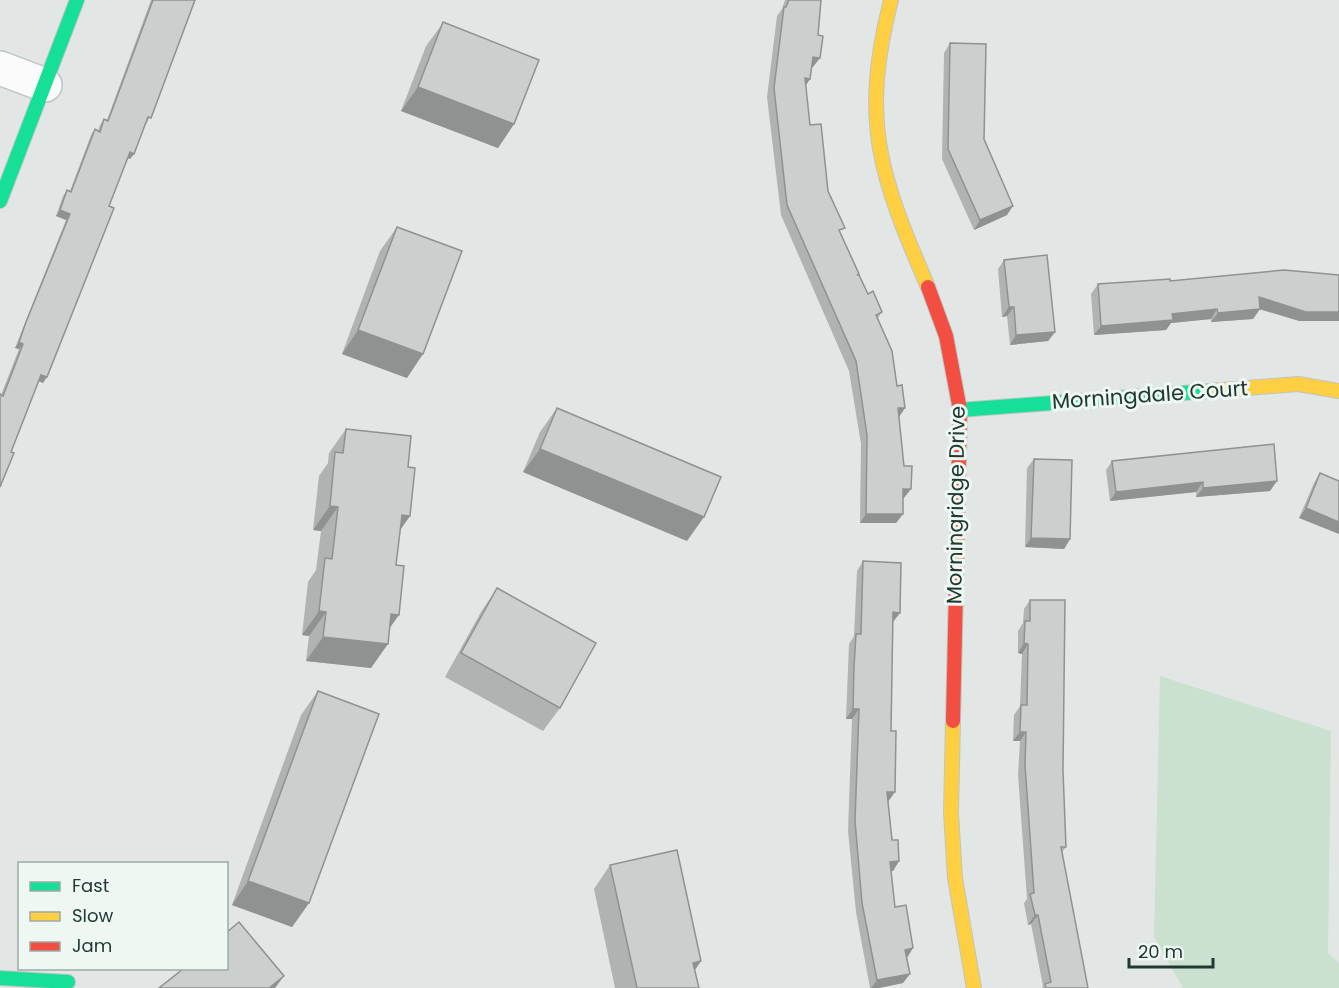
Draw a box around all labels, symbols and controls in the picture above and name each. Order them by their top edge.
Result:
street label: Morningdale Court [1051,373,1249,416]
street label: Morningridge Drive [939,406,972,604]
legend [18,862,228,970]
text: Fast [72,873,109,898]
text: Slow [72,903,114,928]
scale bar [1129,931,1213,969]
text: Jam [72,933,112,958]
text: 20 m [1138,939,1183,964]

